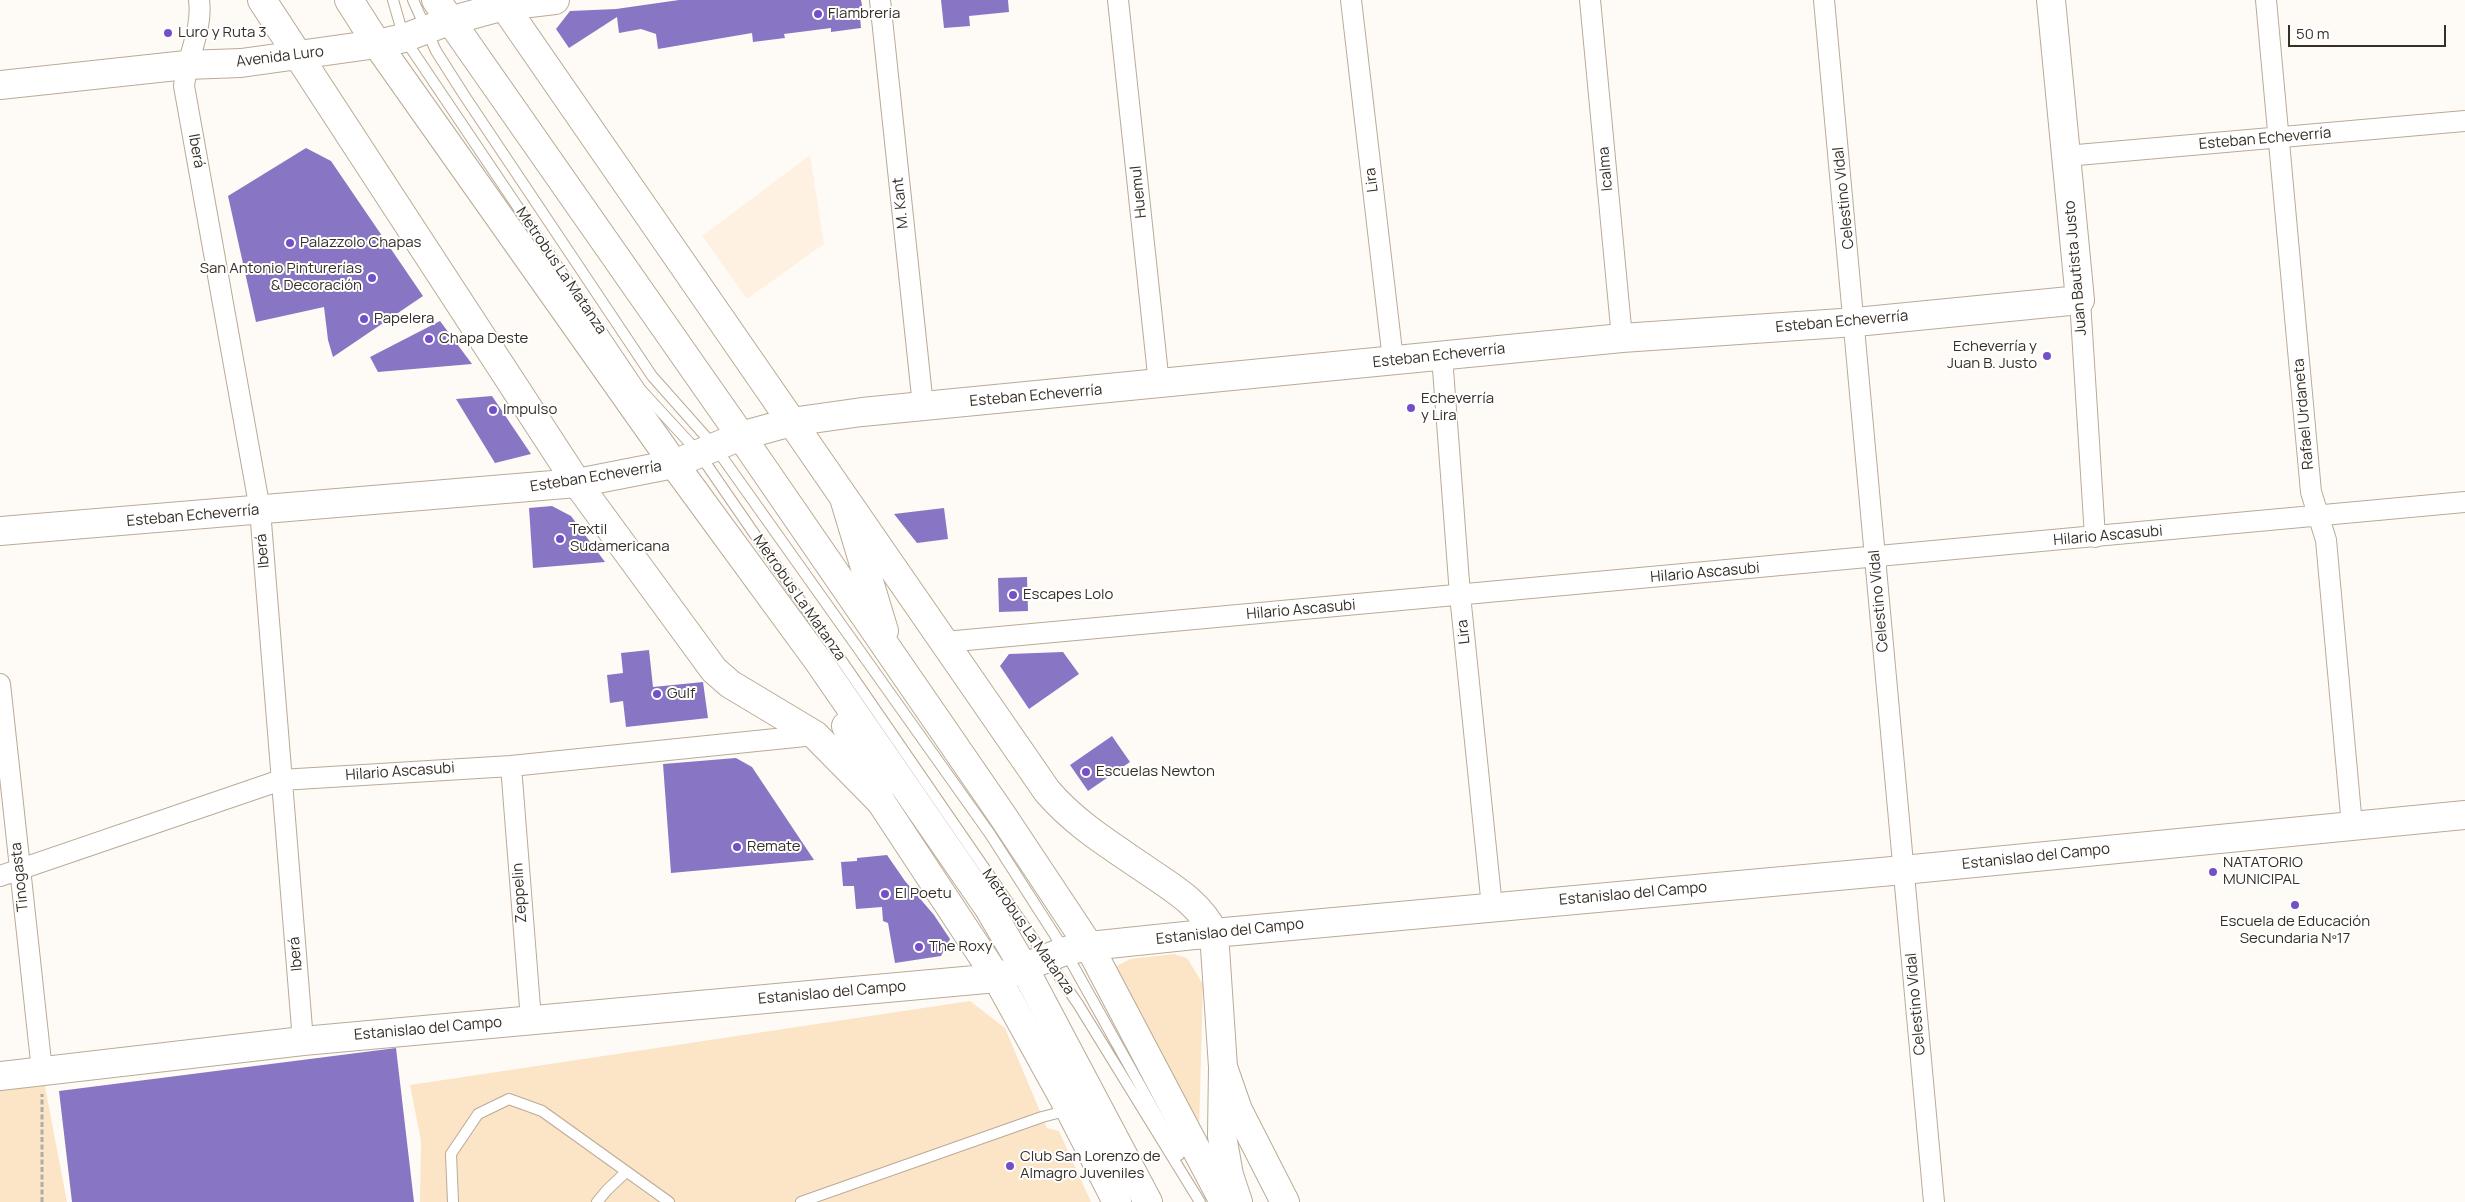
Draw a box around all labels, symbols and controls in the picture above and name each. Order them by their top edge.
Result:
place label: Flambreria [828,5,900,23]
marker: Flambreria [812,8,824,20]
scale bar [2290,15,2448,47]
text: 50 m [2296,23,2330,44]
place label: Luro y Ruta 3 [178,24,267,42]
marker: Luro y Ruta 3 [162,27,174,39]
street label: Avenida Luro [235,43,325,71]
street label: Esteban Echeverría [2198,124,2332,154]
street label: Iberá [184,132,208,170]
street label: Icalma [1595,146,1617,192]
street label: Celestino Vidal [1830,146,1858,250]
street label: Huemul [1127,165,1151,219]
street label: Lira [1362,167,1382,193]
street label: M. Kant [889,176,913,230]
street label: Juan Bautista Justo [2061,200,2091,336]
street label: Metrobus La Matanza [512,204,610,338]
place label: Palazzolo Chapas [300,234,421,252]
marker: Palazzolo Chapas [284,237,296,249]
place label: San Antonio Pinturerías & Decoración [200,260,362,295]
marker: San Antonio Pinturerías & Decoración [366,272,378,284]
street label: Esteban Echeverría [1775,307,1909,337]
place label: Papelera [374,310,434,328]
marker: Papelera [358,313,370,325]
place label: Chapa Deste [439,330,528,348]
marker: Chapa Deste [423,333,435,345]
place label: Echeverría y Juan B. Justo [1947,338,2037,373]
street label: Esteban Echeverría [1372,340,1506,372]
marker: Echeverría y Juan B. Justo [2041,350,2053,362]
street label: Rafael Urdaneta [2290,358,2318,470]
street label: Esteban Echeverría [969,381,1103,411]
place label: Echeverría y Lira [1421,390,1494,425]
place label: Impulso [503,401,557,419]
marker: Echeverría y Lira [1405,402,1417,414]
marker: Impulso [487,404,499,416]
street label: Esteban Echeverría [529,458,663,496]
street label: Esteban Echeverría [126,501,260,531]
place label: Textil Sudamericana [570,521,670,556]
street label: Hilario Ascasubi [2053,522,2163,550]
street label: Metrobus La Matanza [749,532,849,664]
street label: Iberá [253,533,273,569]
marker: Textil Sudamericana [554,533,566,545]
street label: Celestino Vidal [1866,549,1892,653]
street label: Hilario Ascasubi [1650,559,1760,587]
place label: Escapes Lolo [1023,586,1113,604]
marker: Escapes Lolo [1007,589,1019,601]
street label: Hilario Ascasubi [1246,596,1356,624]
street label: Lira [1454,619,1474,645]
place label: Gulf [667,685,695,703]
marker: Gulf [651,688,663,700]
street label: Hilario Ascasubi [345,759,455,785]
place label: Escuelas Newton [1096,763,1215,781]
marker: Escuelas Newton [1080,766,1092,778]
place label: Remate [747,838,801,856]
street label: Estanislao del Campo [1961,840,2111,874]
street label: Tinogasta [7,841,33,913]
marker: Remate [731,841,743,853]
place label: NATATORIO MUNICIPAL [2223,854,2303,889]
street label: Zeppelin [509,862,531,924]
street label: Metrobus La Matanza [978,866,1078,998]
marker: NATATORIO MUNICIPAL [2207,866,2219,878]
street label: Estanislao del Campo [1558,879,1708,909]
place label: El Poetu [895,885,952,903]
marker: El Poetu [879,888,891,900]
marker: Escuela de Educación Secundaria Nº17 [2289,899,2301,911]
place label: Escuela de Educación Secundaria Nº17 [2220,913,2370,948]
street label: Estanislao del Campo [1155,915,1305,949]
street label: Iberá [286,936,306,972]
place label: The Roxy [929,938,993,956]
marker: The Roxy [913,941,925,953]
street label: Celestino Vidal [1903,952,1929,1056]
street label: Estanislao del Campo [757,978,907,1008]
street label: Estanislao del Campo [353,1014,503,1044]
place label: Club San Lorenzo de Almagro Juveniles [1020,1148,1161,1183]
marker: Club San Lorenzo de Almagro Juveniles [1004,1160,1016,1172]

